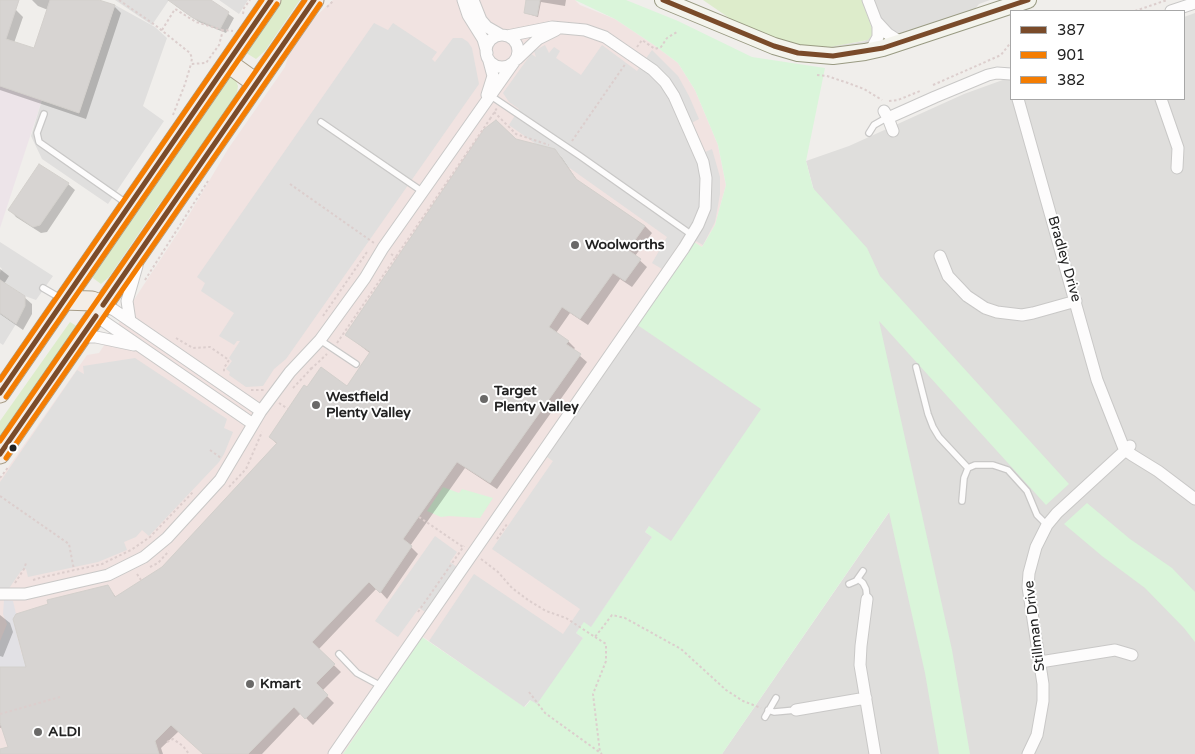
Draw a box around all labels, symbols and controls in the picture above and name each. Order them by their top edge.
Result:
legend [1010,10,1185,100]
text: 387 [1057,21,1085,39]
text: 901 [1057,46,1085,64]
text: 382 [1057,71,1085,89]
street label: Bradley Drive [1044,214,1084,304]
place label: Woolworths [585,237,664,253]
marker: Woolworths [569,239,581,251]
place label: Target Plenty Valley [494,383,579,416]
place label: Westfield Plenty Valley [326,389,411,422]
marker: Target Plenty Valley [478,393,490,405]
marker: Westfield Plenty Valley [310,399,322,411]
unlabelled marker [8,443,18,453]
street label: Stillman Drive [1021,580,1049,672]
place label: Kmart [260,676,301,692]
marker: Kmart [244,678,256,690]
place label: ALDI [48,724,81,740]
marker: ALDI [32,726,44,738]

